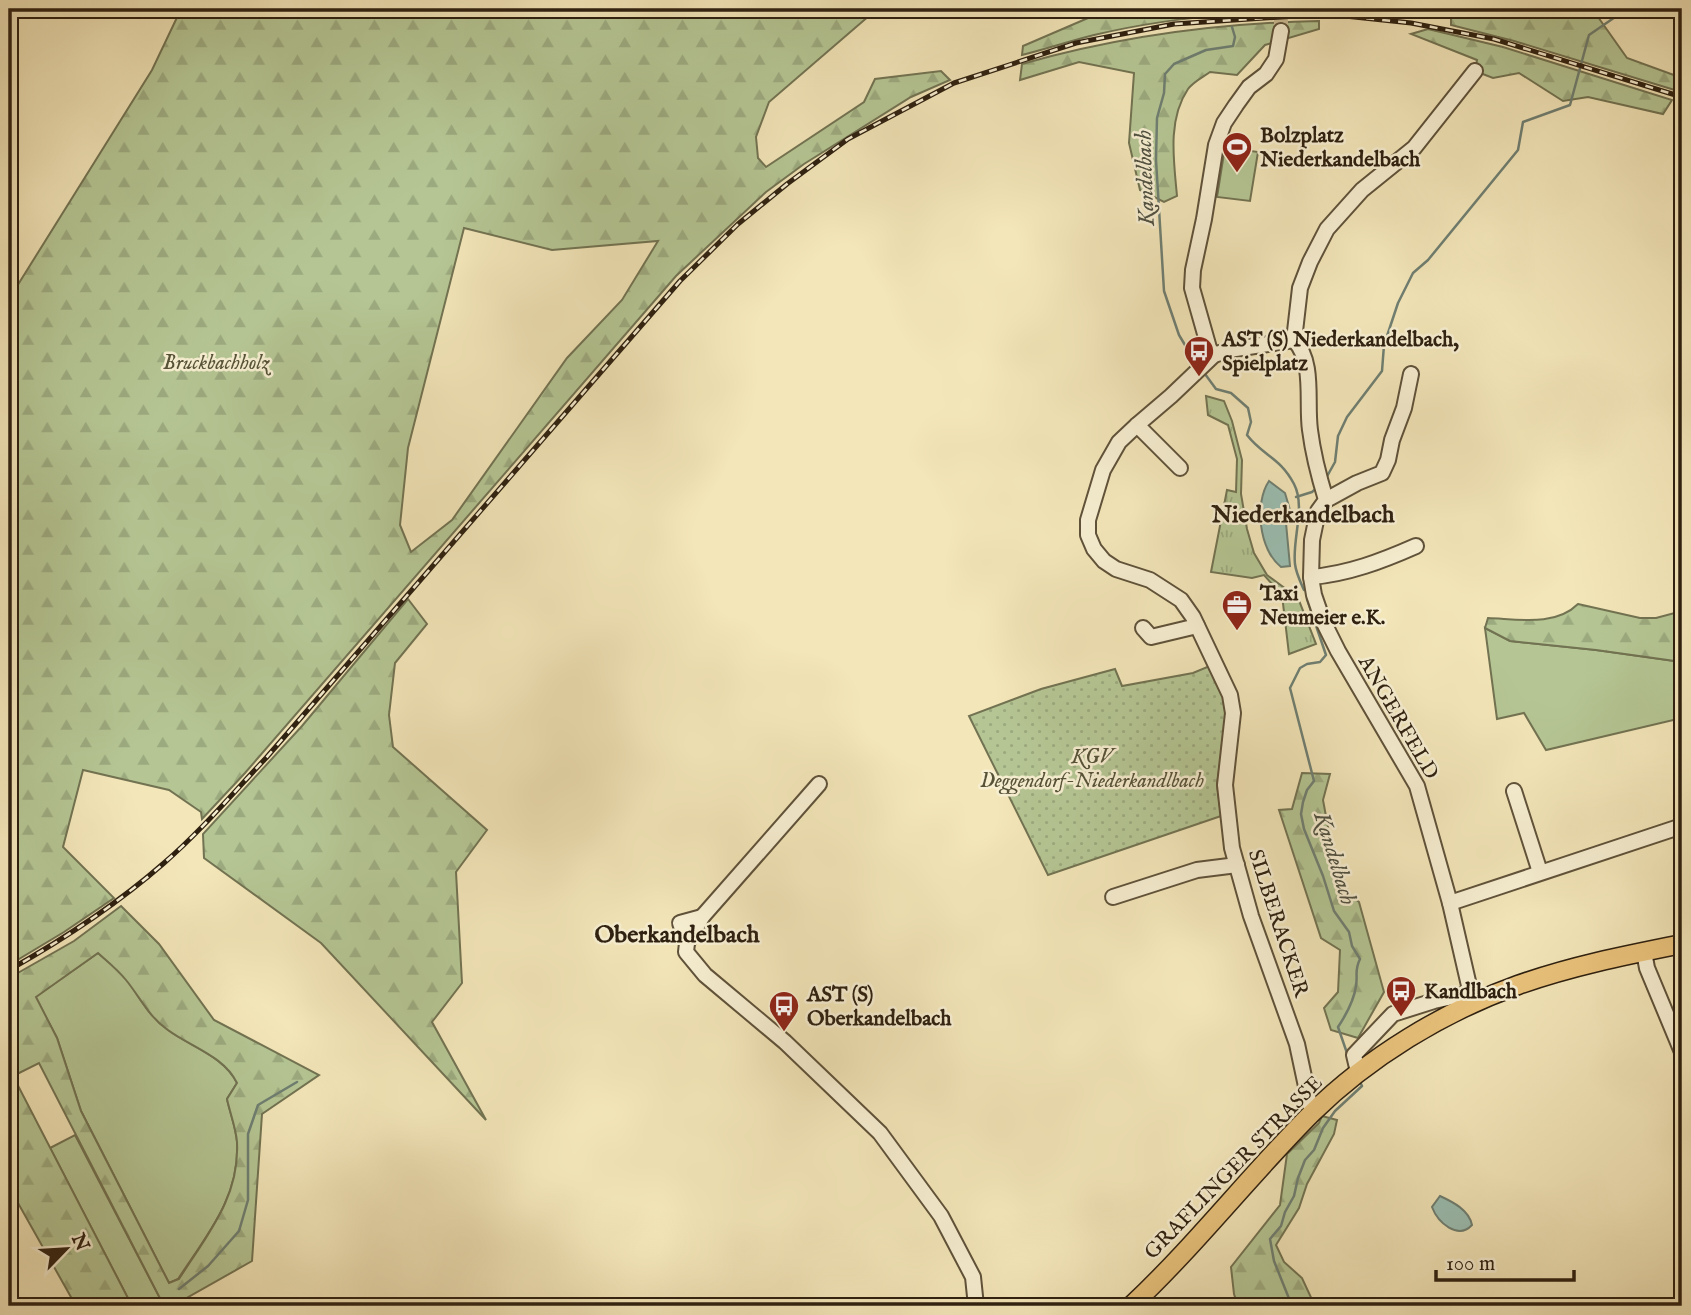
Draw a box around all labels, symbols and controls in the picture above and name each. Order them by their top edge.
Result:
place label: Bolzplatz Niederkandelbach [1259,123,1421,174]
water label: Kandelbach [1129,129,1162,227]
sports icon: Bolzplatz Niederkandelbach [1220,130,1254,174]
place label: AST (S) Niederkandelbach, Spielplatz [1221,327,1459,378]
bus stop icon: AST (S) Niederkandelbach, Spielplatz [1182,334,1216,378]
park label: Bruckbachholz [163,350,271,377]
district label: Niederkandelbach [1210,500,1395,531]
place label: Taxi Neumeier e.K. [1259,581,1385,632]
office icon: Taxi Neumeier e.K. [1220,588,1254,632]
street label: ANGERFELD [1351,650,1444,785]
park label: KGV Deggendorf-Niederkandlbach [980,744,1204,795]
water label: Kandelbach [1306,807,1363,909]
street label: SILBERACKER [1241,846,1314,1002]
district label: Oberkandelbach [594,920,760,951]
bus stop icon: Kandlbach [1384,974,1418,1018]
place label: Kandlbach [1424,979,1518,1006]
place label: AST (S) Oberkandelbach [806,982,952,1033]
bus stop icon: AST (S) Oberkandelbach [767,989,801,1033]
street label: GRAFLINGER STRASSE [1139,1070,1329,1266]
north arrow [32,1214,102,1284]
text: N [65,1229,94,1256]
scale bar [1436,1238,1574,1282]
text: 100 m [1446,1251,1495,1278]

